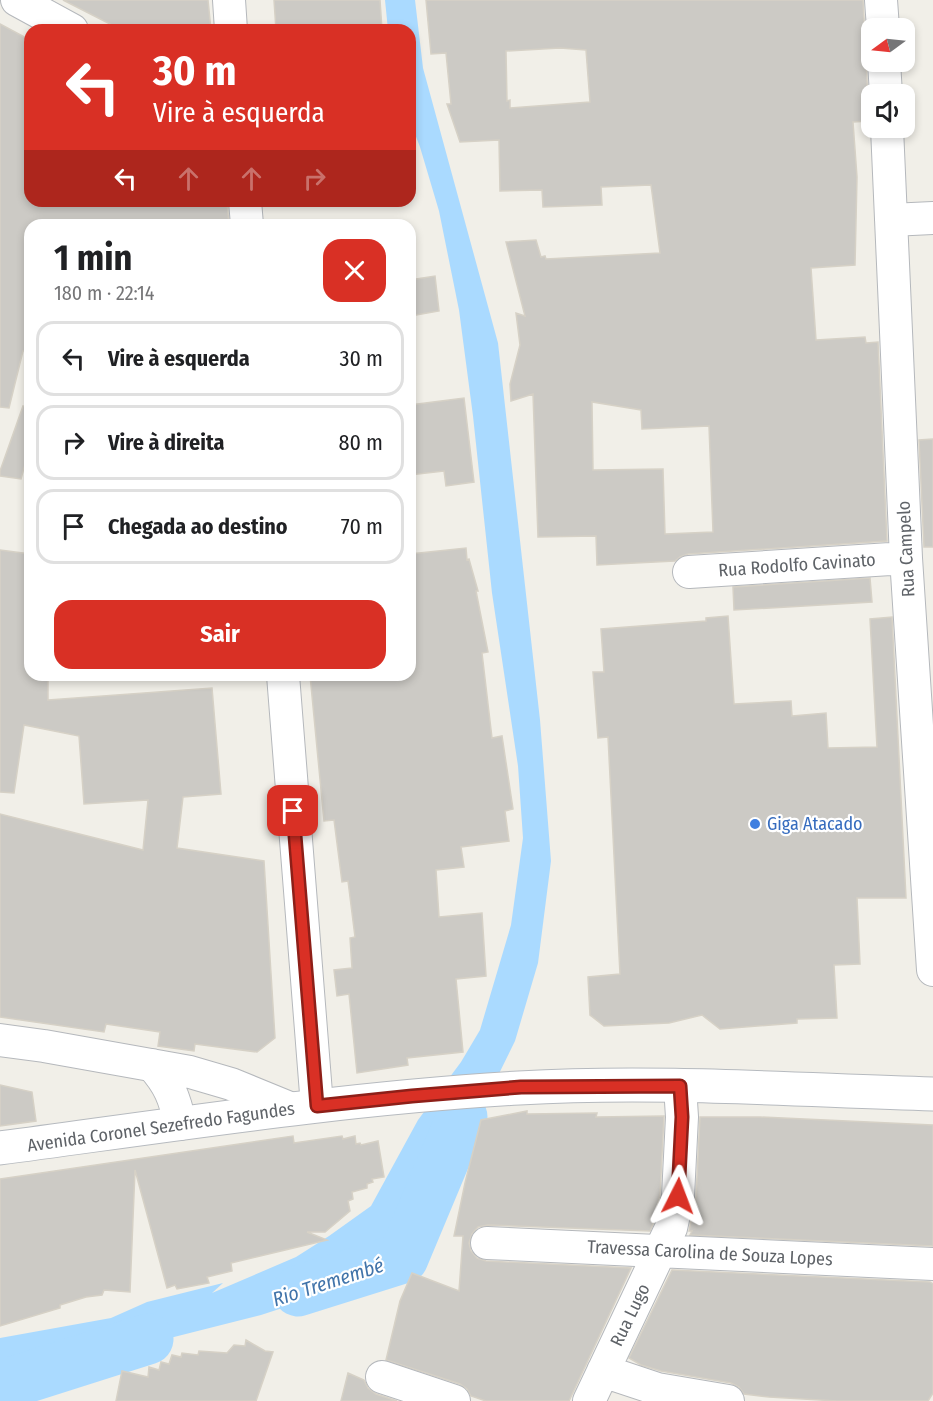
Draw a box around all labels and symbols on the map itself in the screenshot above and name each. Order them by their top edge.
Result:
north arrow [861,18,915,72]
street label: Rua Campelo [892,500,920,598]
street label: Rua Rodolfo Cavinato [718,549,876,581]
pin [267,785,318,836]
place label: Giga Atacado [767,813,863,835]
marker: Giga Atacado [748,817,762,831]
street label: Avenida Coronel Sezefredo Fagundes [26,1097,296,1157]
position arrow [646,1164,710,1228]
street label: Travessa Carolina de Souza Lopes [587,1236,834,1270]
water label: Rio Tremembé [269,1253,387,1311]
street label: Rua Lugo [605,1280,655,1350]

